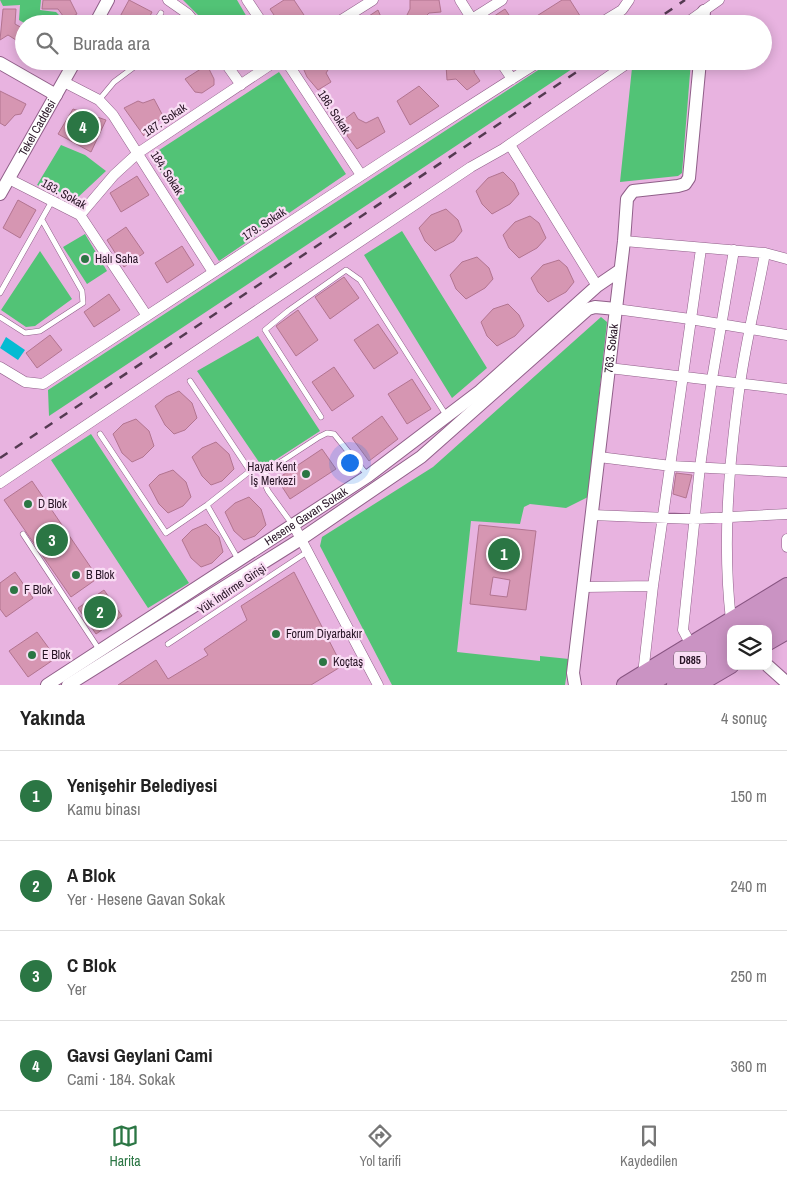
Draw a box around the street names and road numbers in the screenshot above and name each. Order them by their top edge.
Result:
street label: 186. Sokak [314,87,354,137]
street label: Tekel Caddesi [15,97,60,159]
street label: 187. Sokak [140,100,190,140]
street label: 184. Sokak [147,148,187,198]
street label: 183. Sokak [39,175,89,213]
street label: 179. Sokak [239,204,289,244]
street label: 763. Sokak [600,323,622,374]
street label: Hesene Gavan Sokak [261,483,351,549]
street label: Yük İndirme Girişi [195,560,269,618]
road number: D885 [674,652,706,668]

